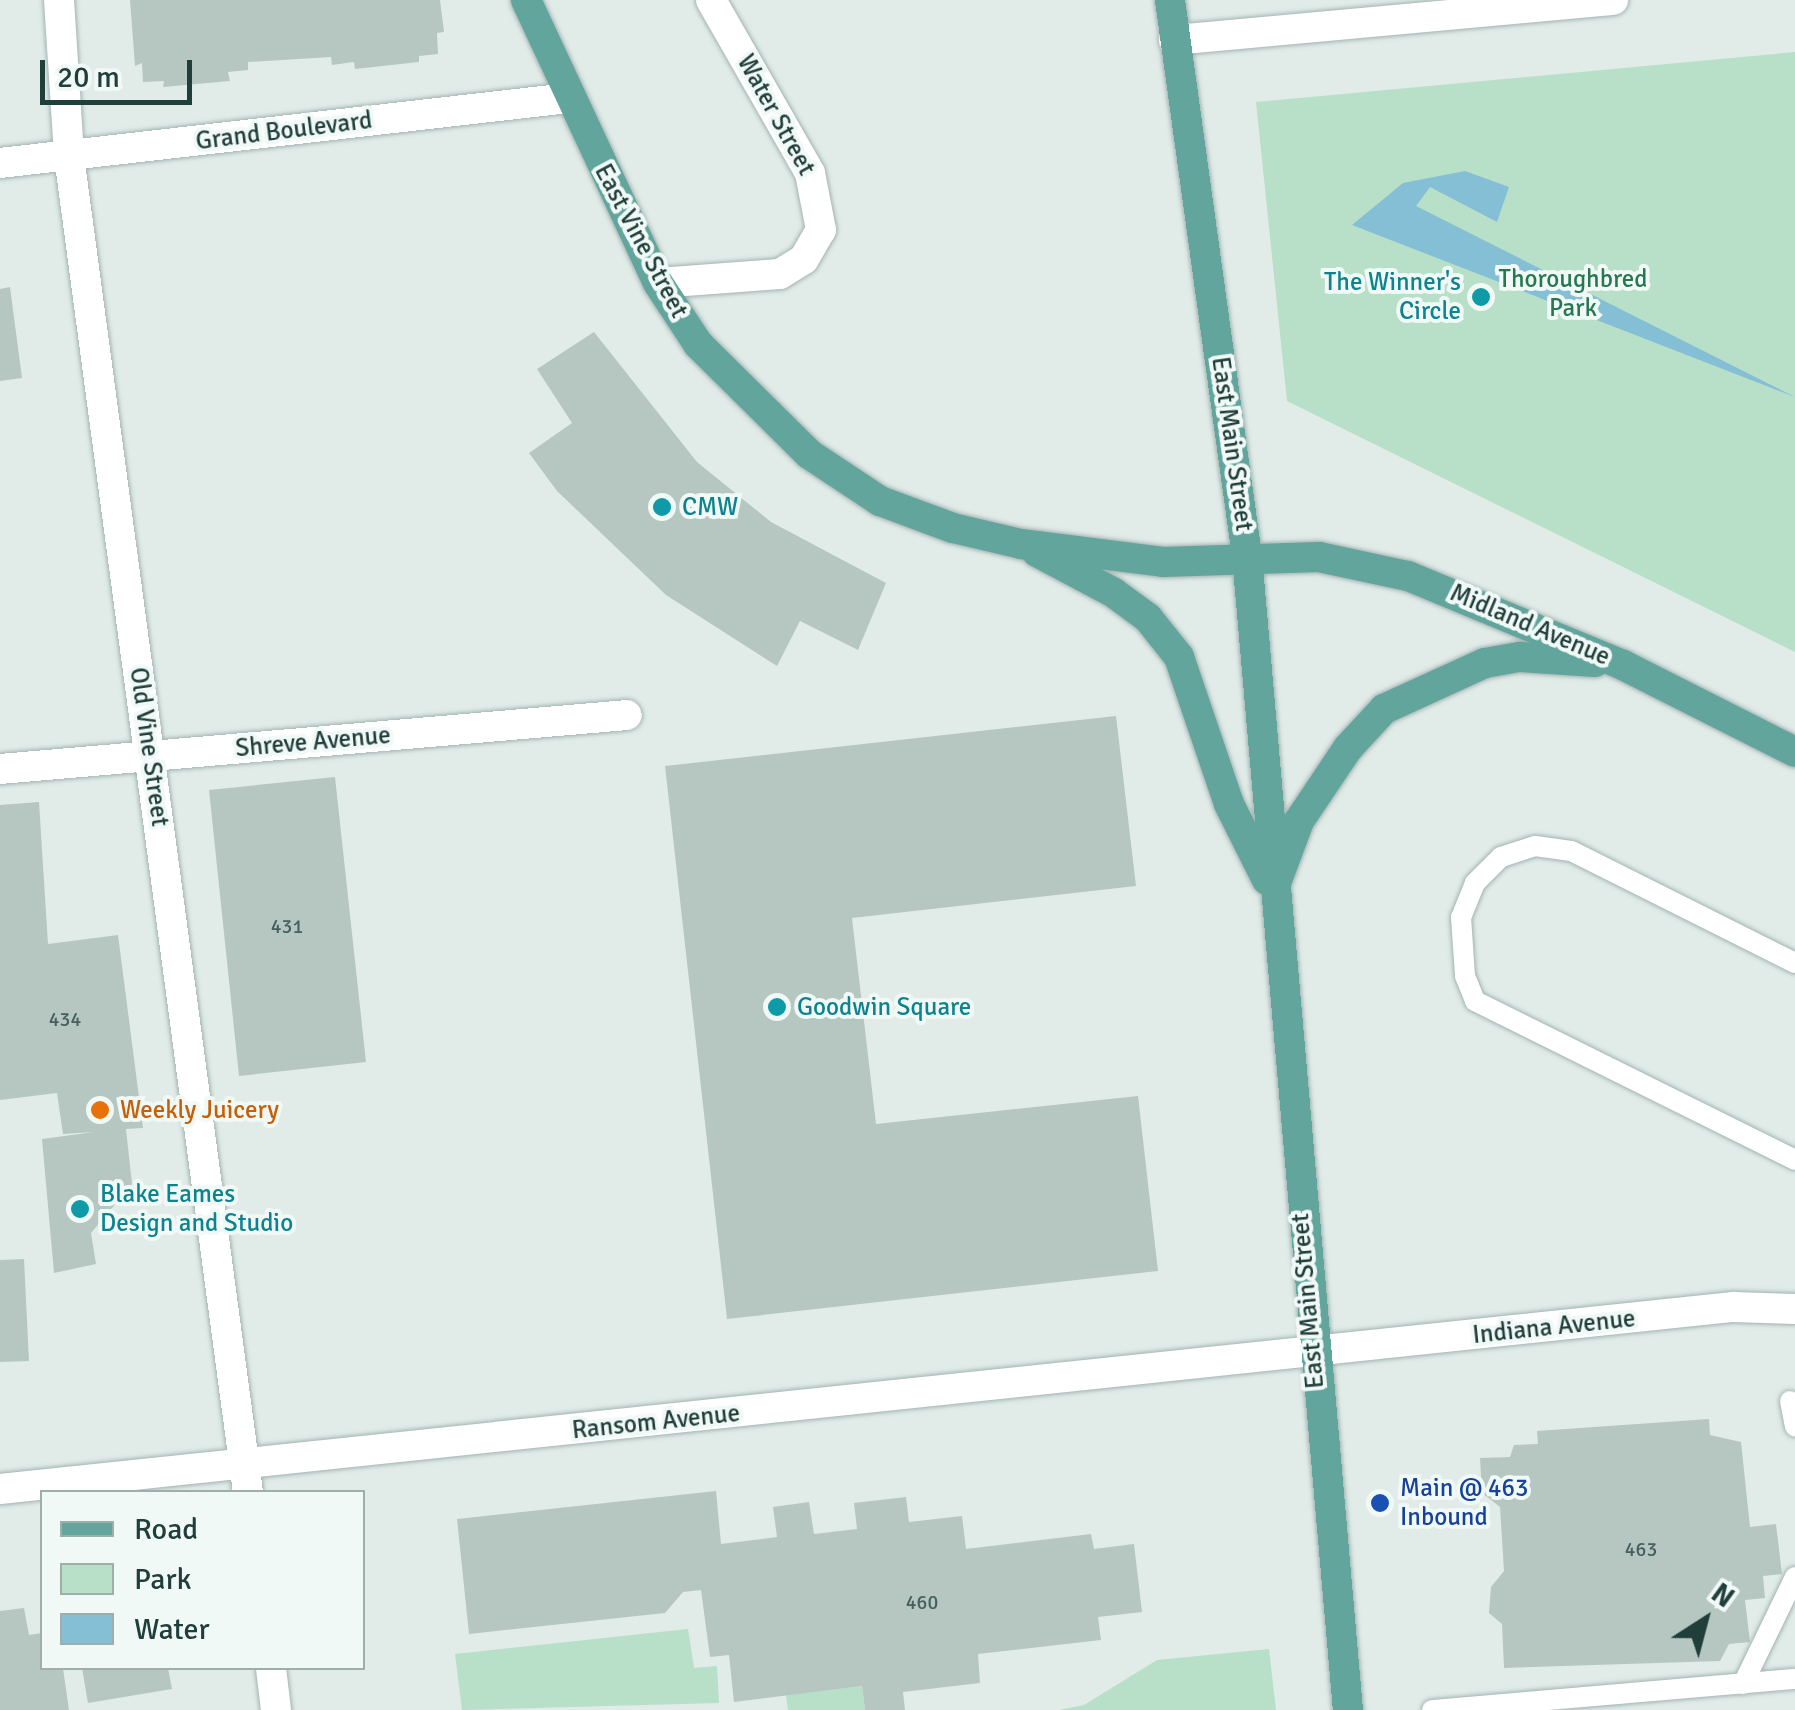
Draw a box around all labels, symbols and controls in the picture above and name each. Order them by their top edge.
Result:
scale bar [45,40,198,102]
street label: Water Street [730,49,822,181]
text: 20 m [57,59,120,96]
street label: Grand Boulevard [194,105,374,157]
street label: East Vine Street [588,159,694,323]
park label: Thoroughbred Park [1499,265,1647,324]
place label: The Winner's Circle [1324,268,1461,327]
marker: The Winner's Circle [1470,286,1492,308]
street label: East Main Street [1205,355,1259,533]
place label: CMW [682,492,738,522]
marker: CMW [651,496,673,518]
street label: Midland Avenue [1446,578,1614,672]
street label: Old Vine Street [123,666,175,828]
street label: Shreve Avenue [234,720,392,764]
house number: 431 [271,914,303,938]
place label: Goodwin Square [797,992,971,1022]
marker: Goodwin Square [766,996,788,1018]
house number: 434 [49,1007,81,1031]
place label: Weekly Juicery [120,1095,279,1125]
marker: Weekly Juicery [89,1099,111,1121]
place label: Blake Eames Design and Studio [100,1180,293,1239]
marker: Blake Eames Design and Studio [69,1198,91,1220]
street label: East Main Street [1285,1212,1331,1390]
street label: Indiana Avenue [1471,1304,1637,1350]
street label: Ransom Avenue [571,1398,741,1446]
place label: Main @ 463 Inbound [1400,1474,1529,1533]
legend [40,1490,365,1670]
marker: Main @ 463 Inbound [1369,1492,1391,1514]
text: Road [134,1511,198,1548]
house number: 463 [1625,1537,1657,1561]
text: Park [134,1561,192,1598]
north arrow [1655,1570,1755,1670]
text: N [1705,1576,1741,1615]
house number: 460 [906,1590,938,1614]
text: Water [134,1611,210,1648]

